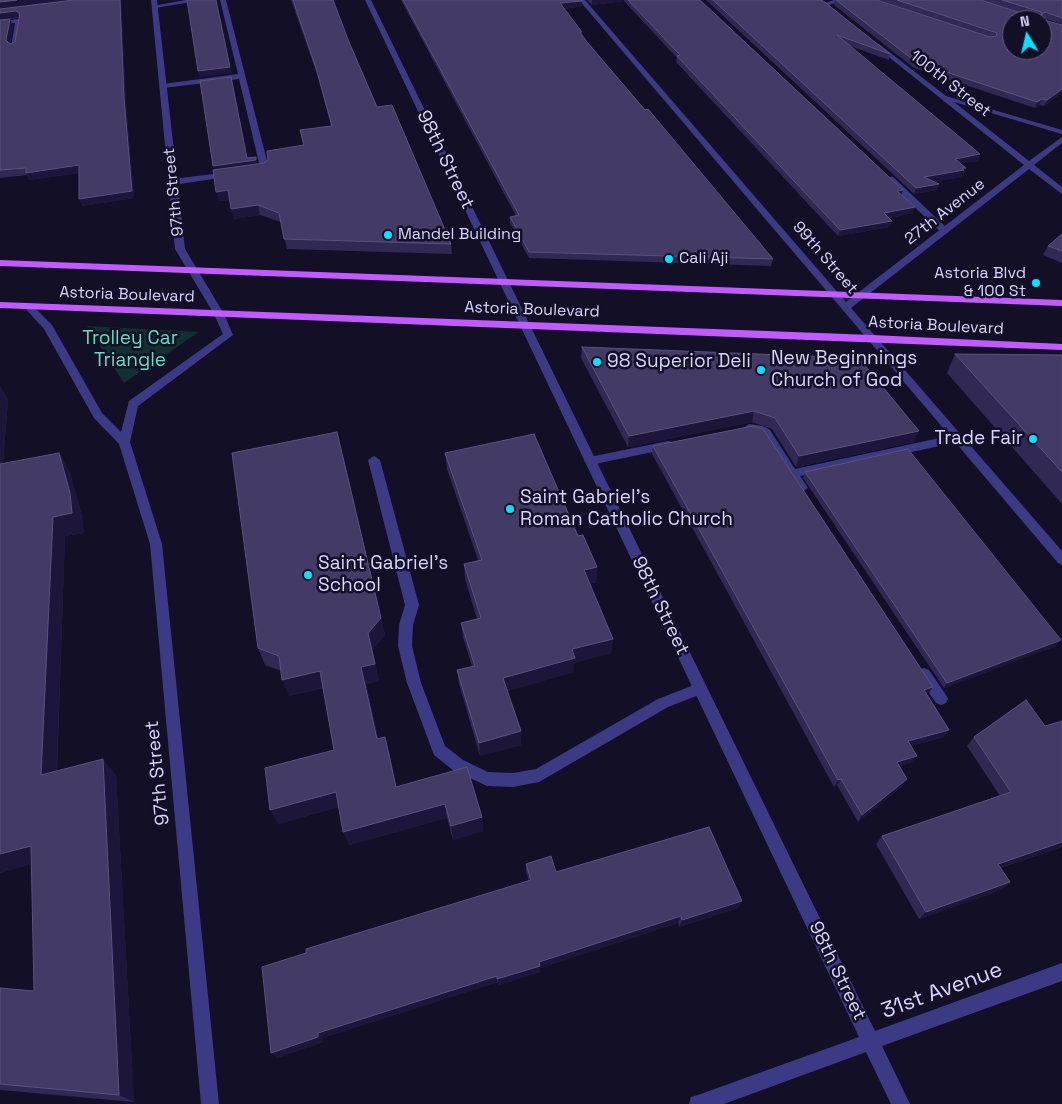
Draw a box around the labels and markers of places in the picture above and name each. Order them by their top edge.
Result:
place label: Mandel Building [398,225,521,245]
marker: Mandel Building [382,229,394,241]
place label: Cali Aji [679,249,728,269]
marker: Cali Aji [663,253,675,265]
place label: Astoria Blvd & 100 St [934,264,1026,302]
marker: Astoria Blvd & 100 St [1030,277,1042,289]
place label: New Beginnings Church of God [771,348,917,392]
place label: 98 Superior Deli [607,351,751,373]
marker: 98 Superior Deli [591,356,603,368]
marker: New Beginnings Church of God [755,364,767,376]
place label: Trade Fair [935,428,1023,450]
marker: Trade Fair [1027,433,1039,445]
place label: Saint Gabriel's Roman Catholic Church [520,487,733,531]
marker: Saint Gabriel's Roman Catholic Church [504,503,516,515]
place label: Saint Gabriel's School [318,553,448,597]
marker: Saint Gabriel's School [302,569,314,581]

